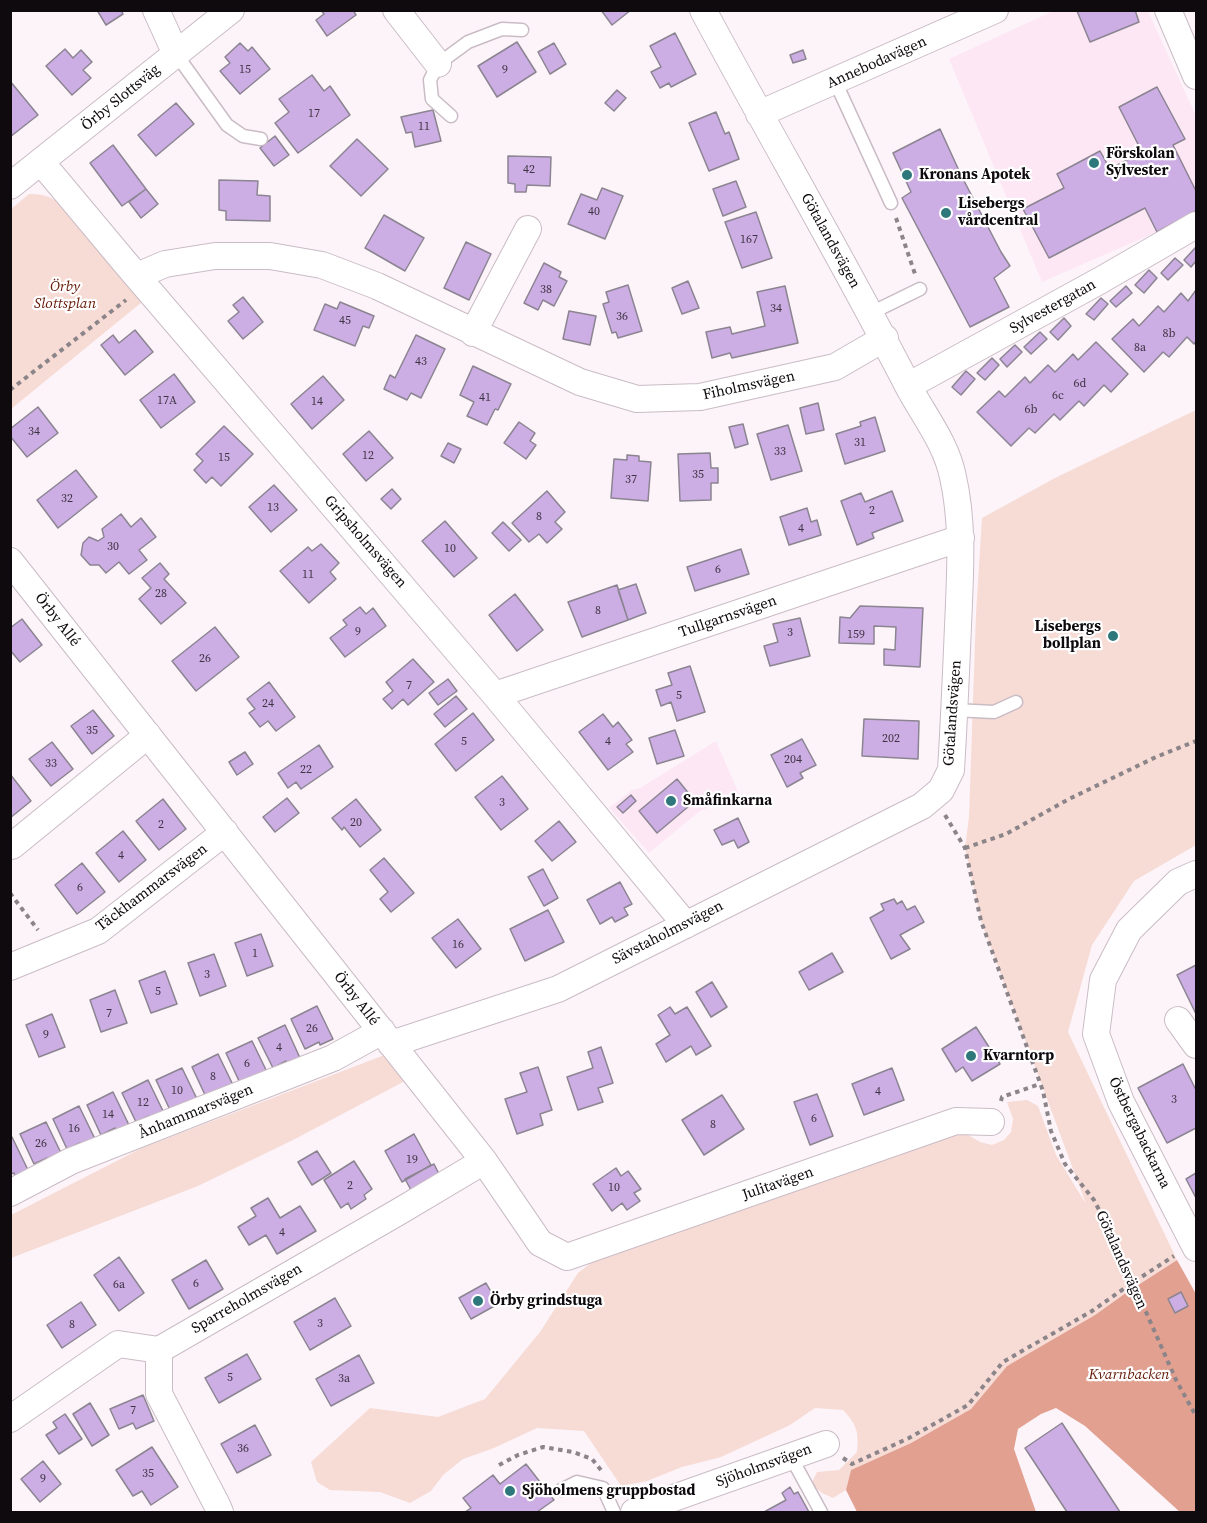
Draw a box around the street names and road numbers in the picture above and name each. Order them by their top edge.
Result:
street label: Annebodavägen [824,33,930,93]
street label: Örby Slottsväg [78,61,164,135]
street label: Götalandsvägen [796,190,864,292]
street label: Sylvestergatan [1007,276,1099,338]
street label: Fiholmsvägen [701,367,797,405]
street label: Gripsholmsvägen [320,492,410,592]
street label: Örby Allé [31,590,83,650]
street label: Tullgarnsvägen [677,592,779,642]
street label: Götalandsvägen [940,660,966,766]
street label: Täckhammarsvägen [93,840,211,936]
street label: Sävstaholmsvägen [609,897,727,969]
street label: Örby Allé [330,969,382,1029]
street label: Östbergabackarna [1104,1074,1174,1192]
street label: Ånhammarsvägen [136,1081,256,1143]
street label: Julitavägen [740,1163,816,1205]
street label: Götalandsvägen [1091,1208,1151,1312]
street label: Sparreholmsvägen [189,1260,305,1338]
street label: Sjöholmsvägen [714,1440,814,1492]

